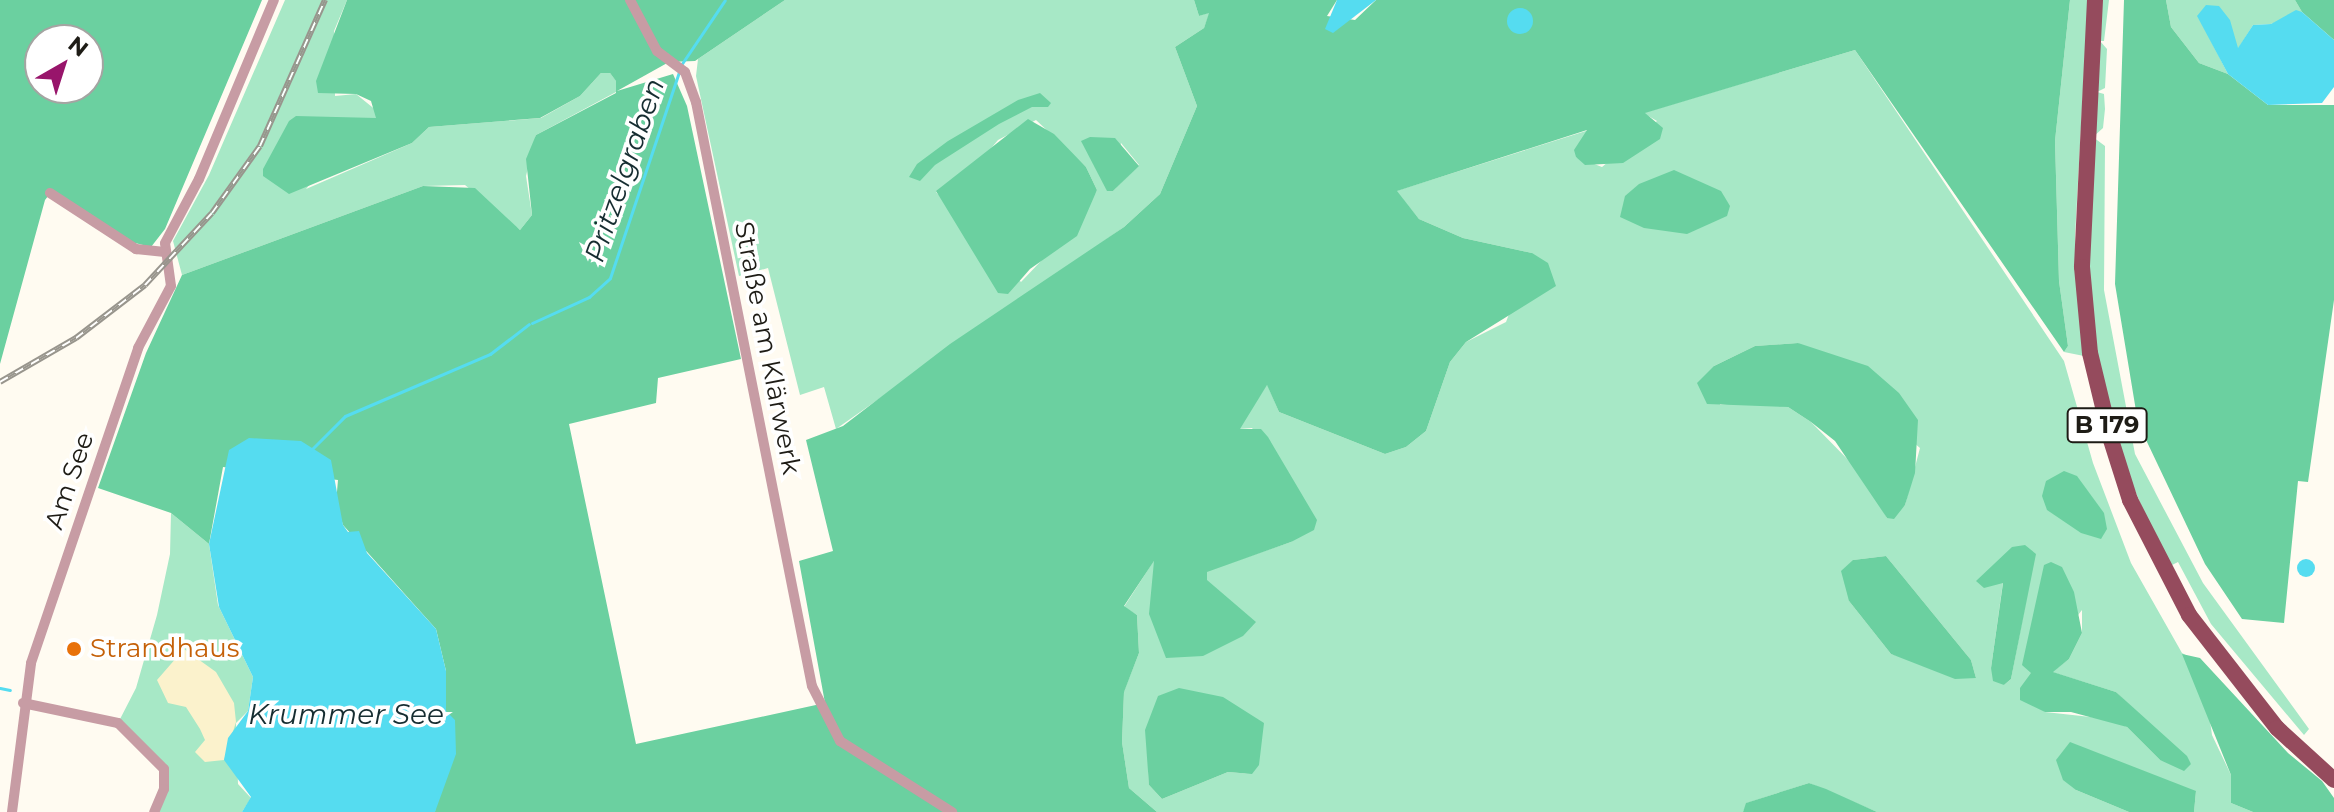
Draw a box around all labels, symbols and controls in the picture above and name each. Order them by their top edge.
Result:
north arrow [24,24,104,104]
text: N [63,30,94,63]
water label: Pritzelgraben [577,74,671,266]
street label: Straße am Klärwerk [727,219,807,477]
road number: B 179 [2065,405,2149,445]
street label: Am See [39,428,101,534]
place label: Strandhaus [90,633,240,665]
marker: Strandhaus [65,640,83,658]
water label: Krummer See [248,697,444,731]

